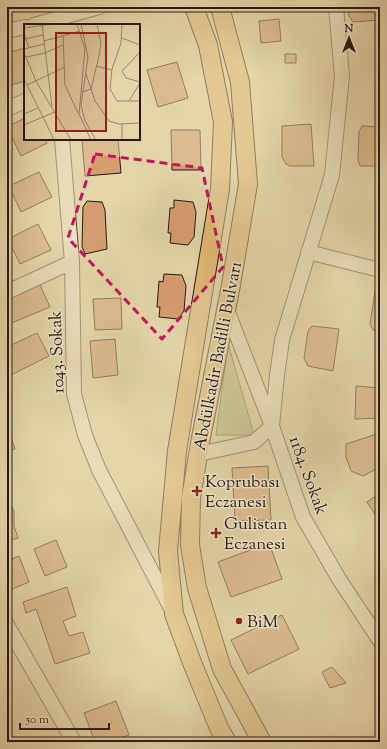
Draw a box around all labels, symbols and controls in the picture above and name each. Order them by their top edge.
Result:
north arrow [329,18,369,58]
text: N [344,21,354,37]
inset map [24,24,140,140]
street label: Abdülkadir Badilli Bulvarı [189,260,249,453]
street label: 1043. Sokak [45,310,71,394]
street label: 1184. Sokak [282,433,332,518]
place label: Koprubası Eczanesi [205,471,280,515]
marker: Koprubası Eczanesi [192,486,202,496]
place label: Gulistan Eczanesi [224,513,288,557]
marker: Gulistan Eczanesi [211,528,221,538]
place label: BiM [247,611,279,635]
marker: BiM [234,616,244,626]
scale bar [20,705,109,731]
text: 50 m [25,711,49,729]

